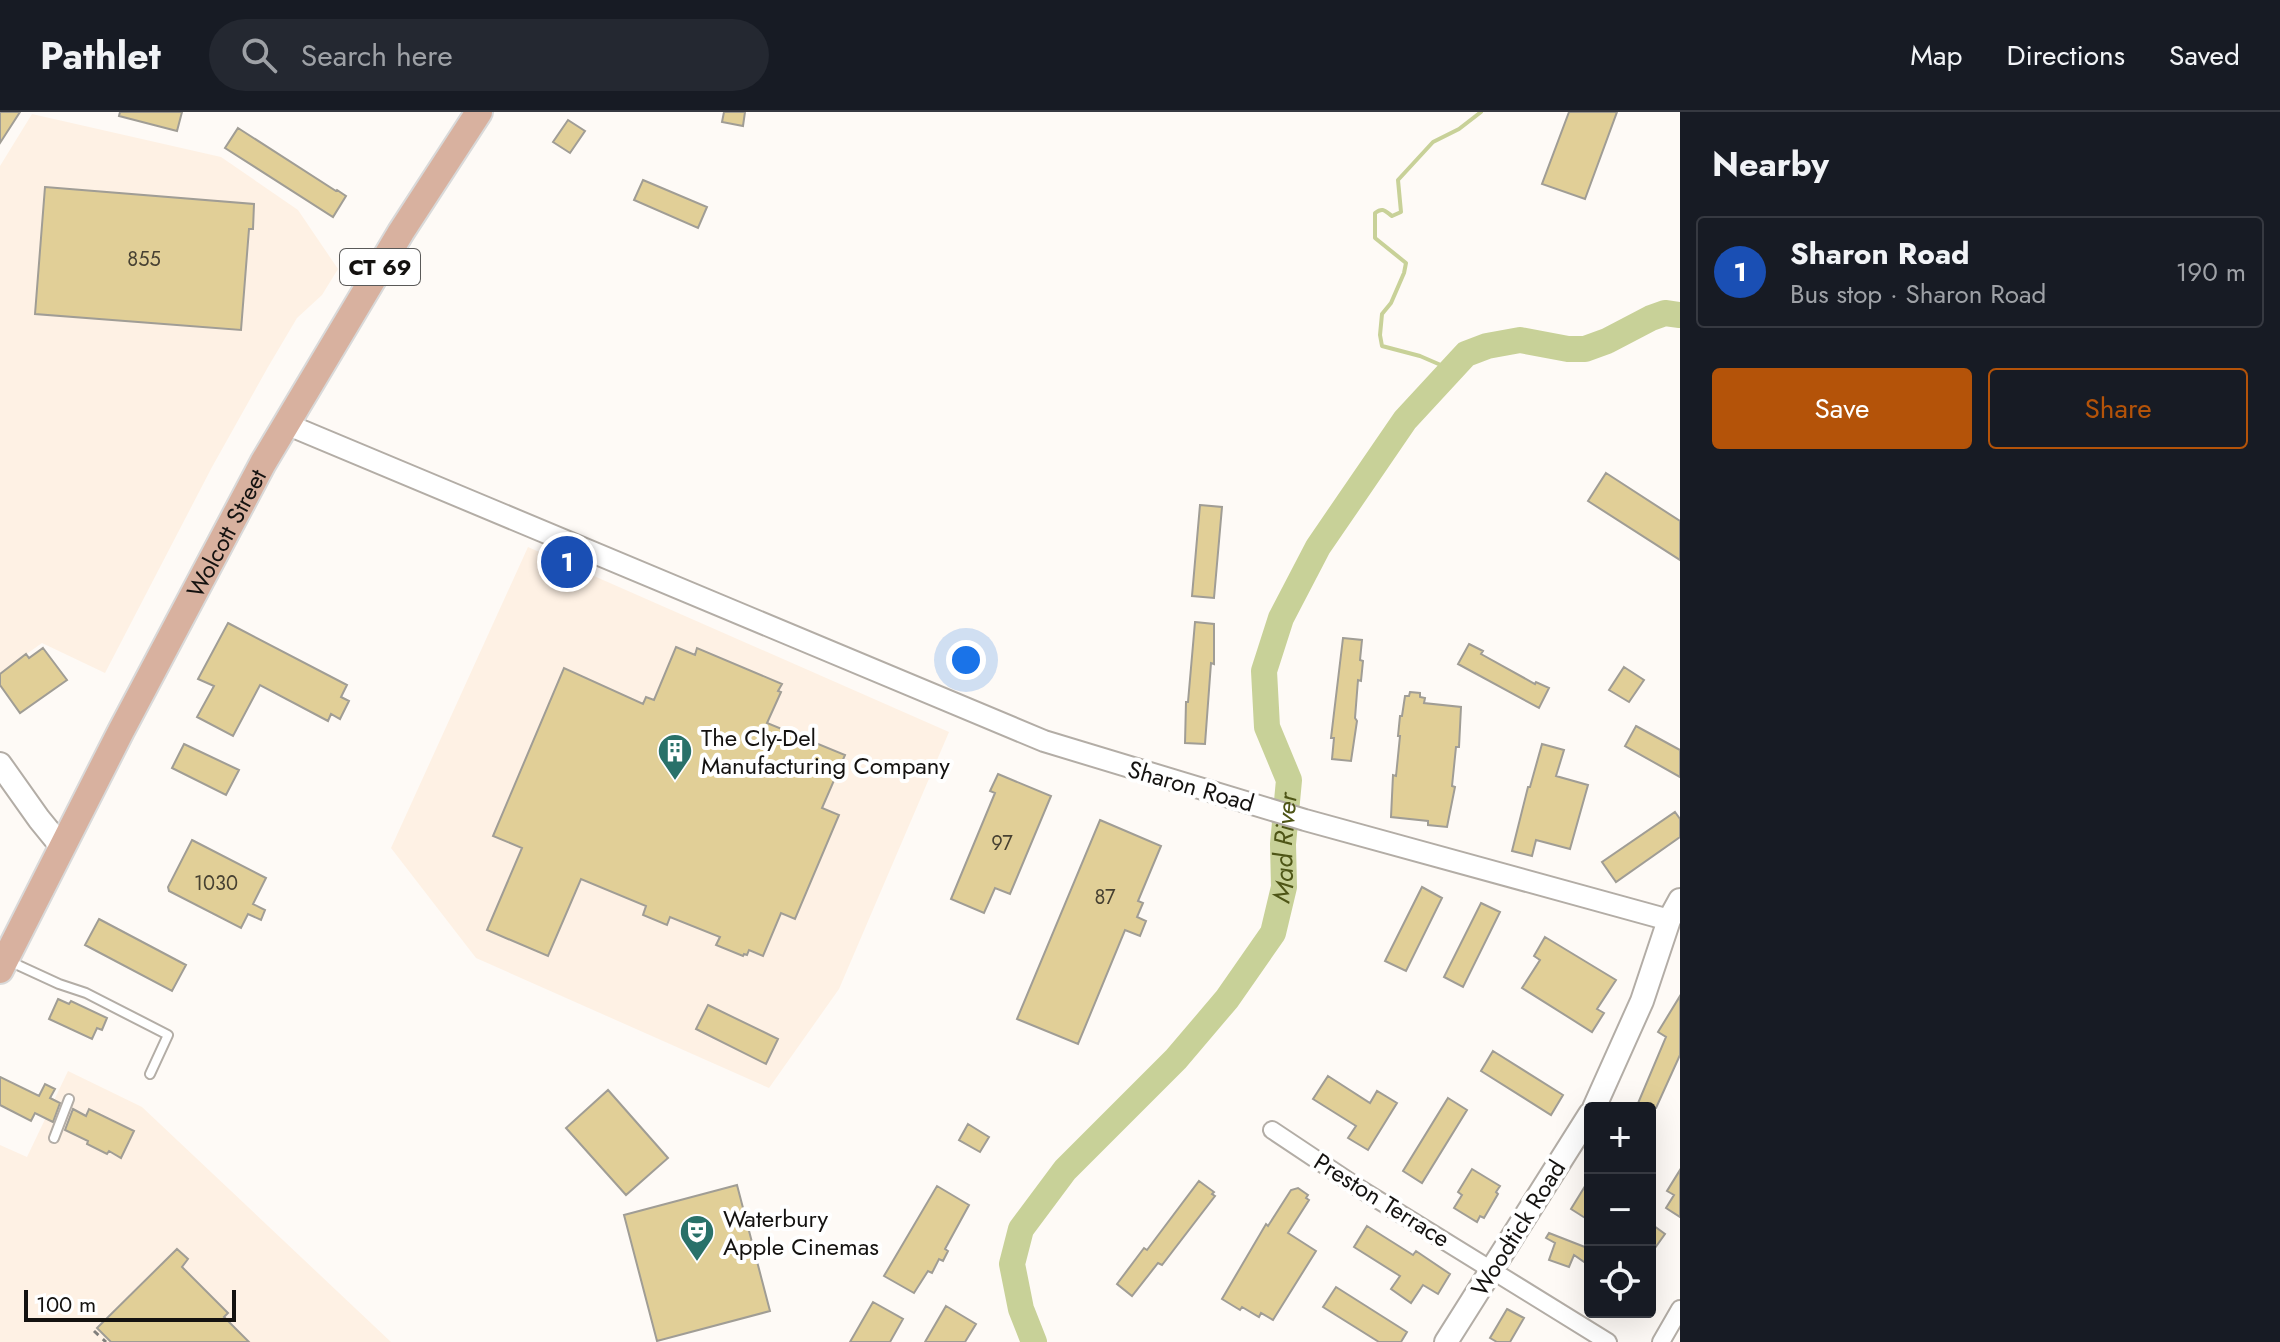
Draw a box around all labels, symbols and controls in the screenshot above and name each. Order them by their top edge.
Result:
search box [209,19,769,91]
text: Pathlet [40,28,161,83]
icon: search [237,33,281,77]
text: Search here [301,34,453,77]
text: Map [1910,35,1962,76]
text: Directions [2006,35,2125,76]
text: Saved [2169,35,2240,76]
text: Nearby [1712,140,1829,189]
text: Sharon Road [1790,232,1970,275]
house number: 855 [127,245,161,274]
road number: CT 69 [340,249,420,285]
text: 1 [1733,253,1747,291]
text: 190 m [2176,253,2246,291]
text: Bus stop · Sharon Road [1790,275,2046,313]
button: Save [1712,368,1972,449]
button: Share [1988,368,2248,449]
street label: Wolcott Street [177,462,275,604]
pin: 1 [541,532,593,592]
your location [946,640,986,680]
place label: The Cly-Del Manufacturing Company [701,720,950,783]
building icon: The Cly-Del Manufacturing Company [656,732,694,782]
street label: Sharon Road [1124,751,1258,821]
water label: Mad River [1262,790,1307,907]
house number: 97 [991,829,1013,858]
house number: 1030 [194,869,238,898]
house number: 87 [1094,883,1116,912]
map controls [1584,1102,1656,1318]
button: + [1584,1102,1656,1174]
street label: Preston Terrace [1307,1144,1457,1256]
street label: Woodtick Road [1462,1153,1574,1303]
button: − [1584,1174,1656,1246]
place label: Waterbury Apple Cinemas [723,1201,879,1264]
theatre icon: Waterbury Apple Cinemas [678,1213,716,1263]
button: locate [1584,1246,1656,1318]
scale bar [24,1286,236,1322]
text: 100 m [36,1288,96,1320]

